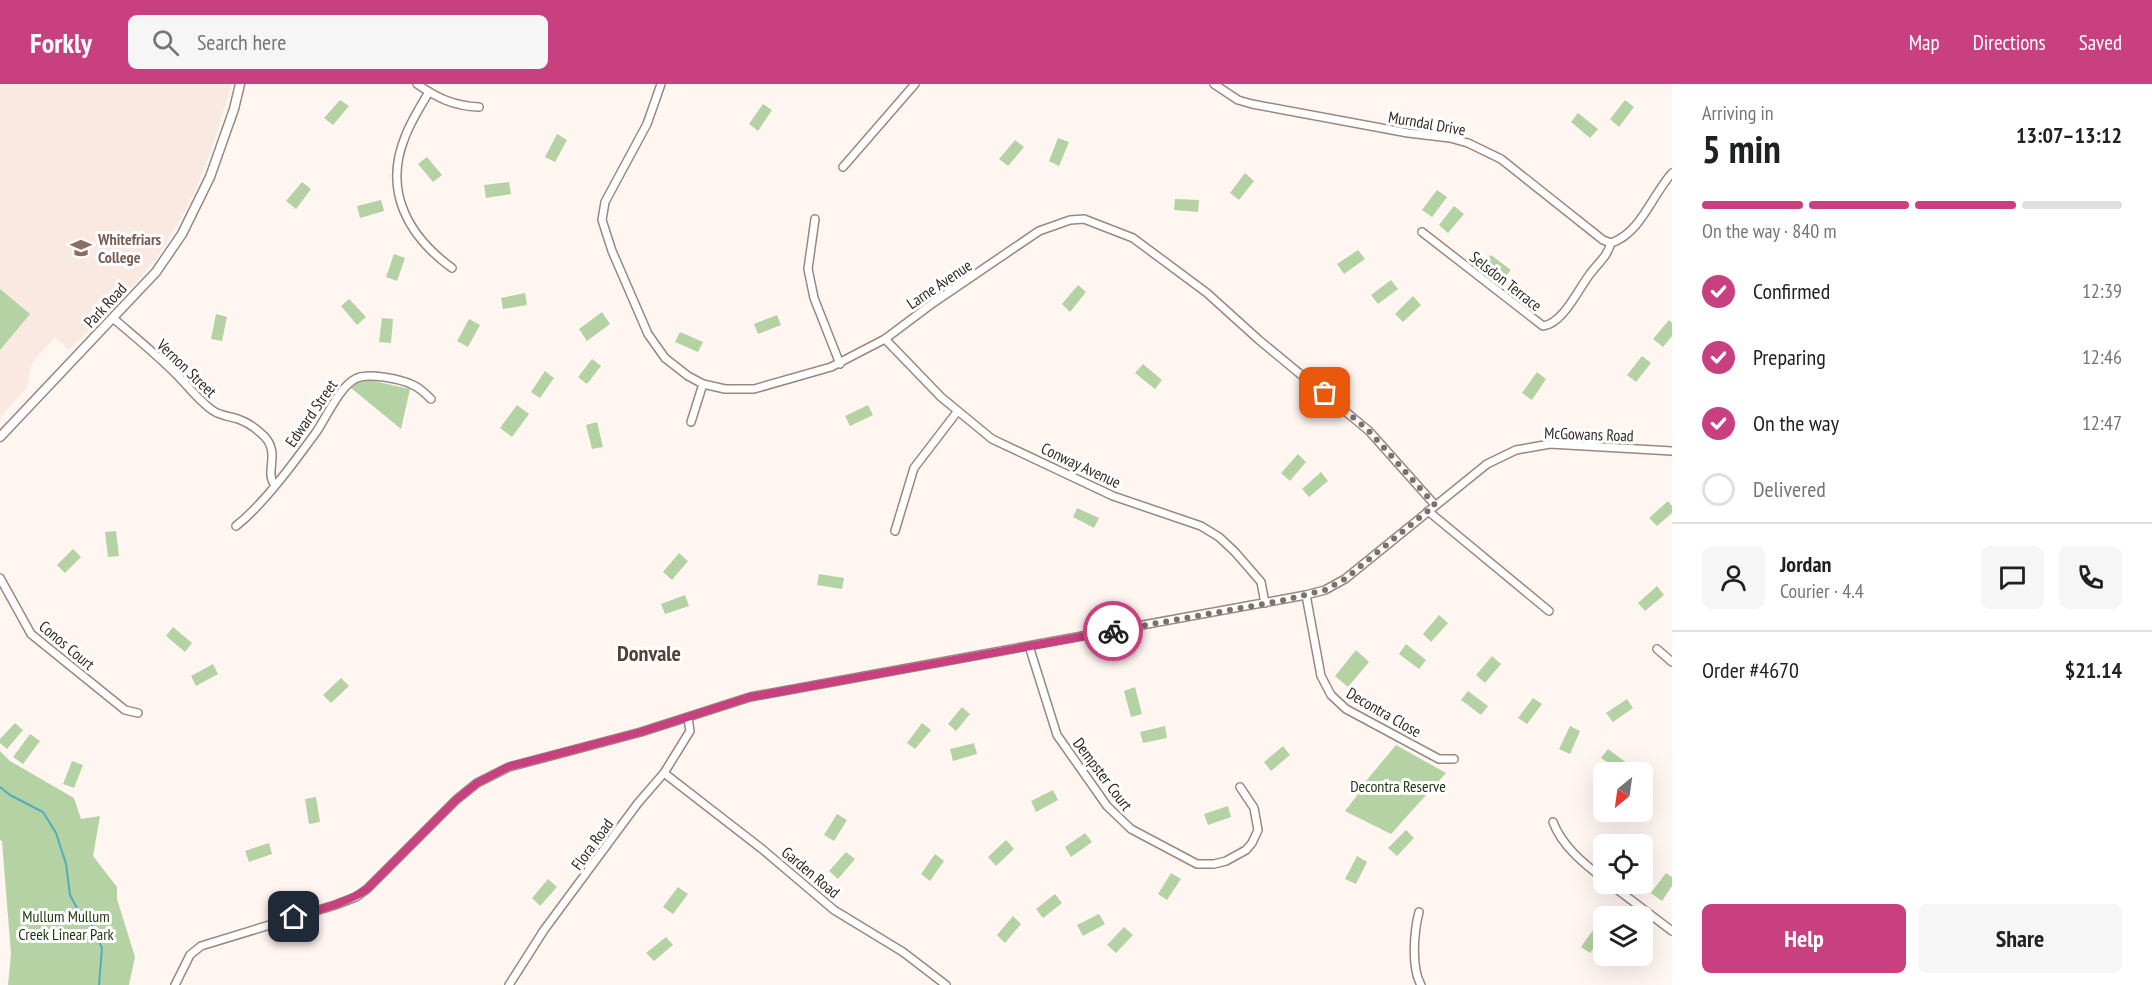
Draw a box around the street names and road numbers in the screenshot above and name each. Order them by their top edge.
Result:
street label: Murndal Drive [1387,106,1467,140]
street label: Selsdon Terrace [1466,247,1546,315]
street label: Larne Avenue [903,255,975,313]
street label: Park Road [79,278,131,332]
street label: Vernon Street [152,334,221,402]
street label: Edward Street [281,375,342,450]
street label: McGowans Road [1544,422,1634,446]
street label: Conway Avenue [1038,438,1124,492]
street label: Conos Court [35,616,99,674]
street label: Decontra Close [1343,683,1425,741]
street label: Dempster Court [1069,733,1137,815]
street label: Flora Road [567,814,617,874]
street label: Garden Road [778,842,844,902]

